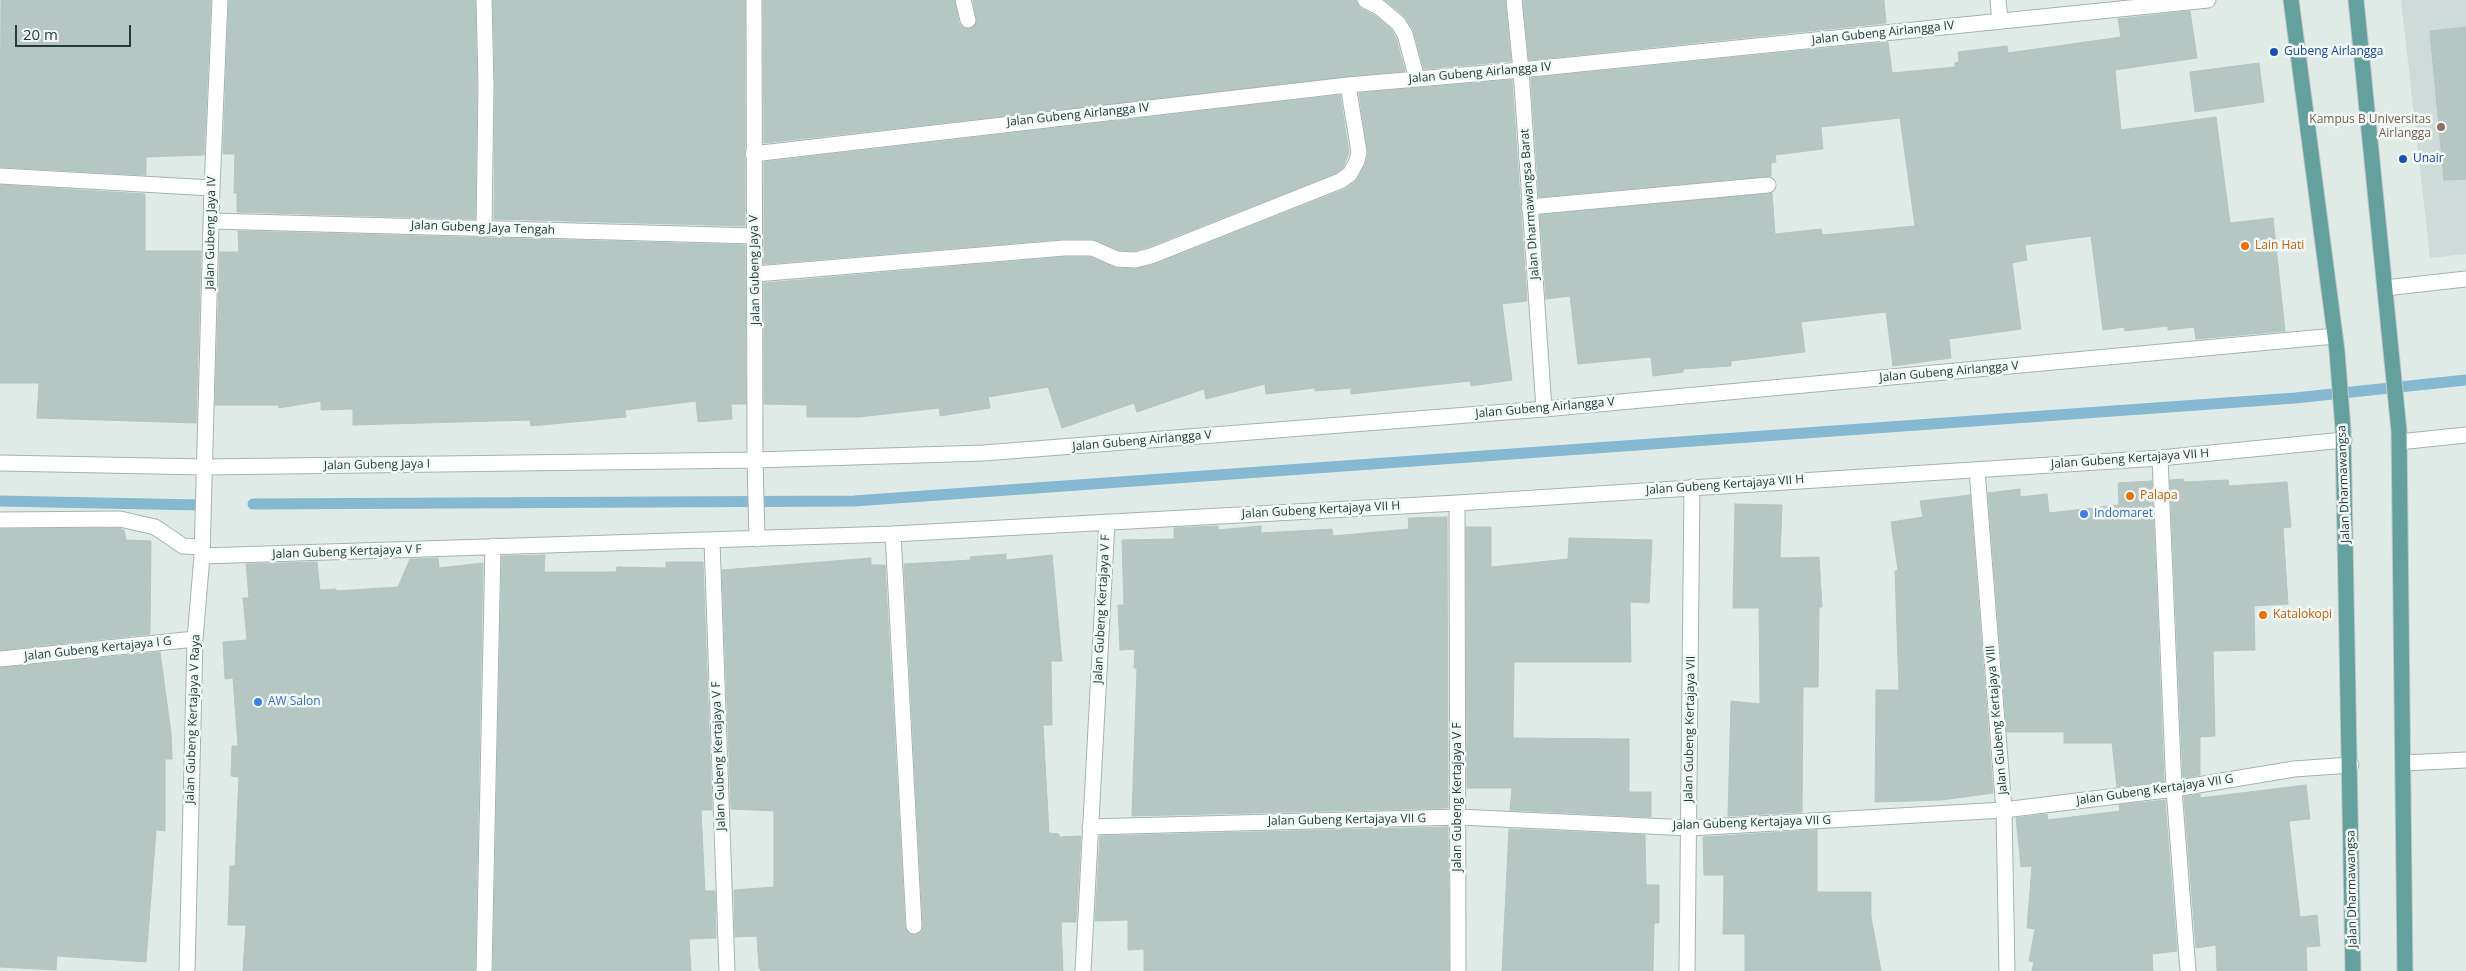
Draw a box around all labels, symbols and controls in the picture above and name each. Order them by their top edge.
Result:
scale bar [18,15,134,47]
street label: Jalan Gubeng Airlangga IV [1811,18,1955,48]
text: 20 m [23,24,58,44]
place label: Gubeng Airlangga [2284,45,2383,59]
marker: Gubeng Airlangga [2268,46,2280,58]
street label: Jalan Gubeng Airlangga IV [1408,60,1552,86]
street label: Jalan Gubeng Airlangga IV [1006,100,1150,130]
place label: Kampus B Universitas Airlangga [2309,113,2431,141]
marker: Kampus B Universitas Airlangga [2435,121,2447,133]
street label: Jalan Dharmawangsa Barat [1518,128,1542,280]
place label: Unair [2413,152,2444,166]
marker: Unair [2397,153,2409,165]
street label: Jalan Gubeng Jaya IV [203,176,219,290]
street label: Jalan Gubeng Jaya V [747,215,763,325]
street label: Jalan Gubeng Jaya Tengah [411,218,555,238]
place label: Lain Hati [2255,239,2304,253]
marker: Lain Hati [2239,240,2251,252]
street label: Jalan Gubeng Airlangga V [1879,359,2019,385]
street label: Jalan Gubeng Airlangga V [1475,395,1615,421]
street label: Jalan Dharmawangsa [2335,425,2353,543]
street label: Jalan Gubeng Airlangga V [1072,428,1212,454]
street label: Jalan Gubeng Kertajaya VII H [2050,446,2210,472]
street label: Jalan Gubeng Jaya I [324,457,430,473]
street label: Jalan Gubeng Kertajaya VII H [1645,472,1805,498]
place label: Palapa [2140,489,2178,503]
marker: Palapa [2124,490,2136,502]
street label: Jalan Gubeng Kertajaya VII H [1241,499,1401,521]
place label: Indomaret [2094,507,2153,521]
marker: Indomaret [2078,508,2090,520]
street label: Jalan Gubeng Kertajaya V F [1091,534,1113,684]
street label: Jalan Gubeng Kertajaya V F [272,542,422,562]
place label: Katalokopi [2273,608,2332,622]
marker: Katalokopi [2257,609,2269,621]
street label: Jalan Gubeng Kertajaya I G [24,634,172,664]
street label: Jalan Gubeng Kertajaya V Raya [183,634,203,804]
street label: Jalan Gubeng Kertajaya VIII [1983,645,2011,795]
street label: Jalan Gubeng Kertajaya VII [1682,656,1698,802]
street label: Jalan Gubeng Kertajaya V F [709,681,729,831]
place label: AW Salon [268,695,321,709]
marker: AW Salon [252,696,264,708]
street label: Jalan Gubeng Kertajaya V F [1451,722,1465,872]
street label: Jalan Gubeng Kertajaya VII G [2076,772,2234,808]
street label: Jalan Gubeng Kertajaya VII G [1268,811,1426,829]
street label: Jalan Gubeng Kertajaya VII G [1673,813,1831,833]
street label: Jalan Dharmawangsa [2344,830,2360,948]

